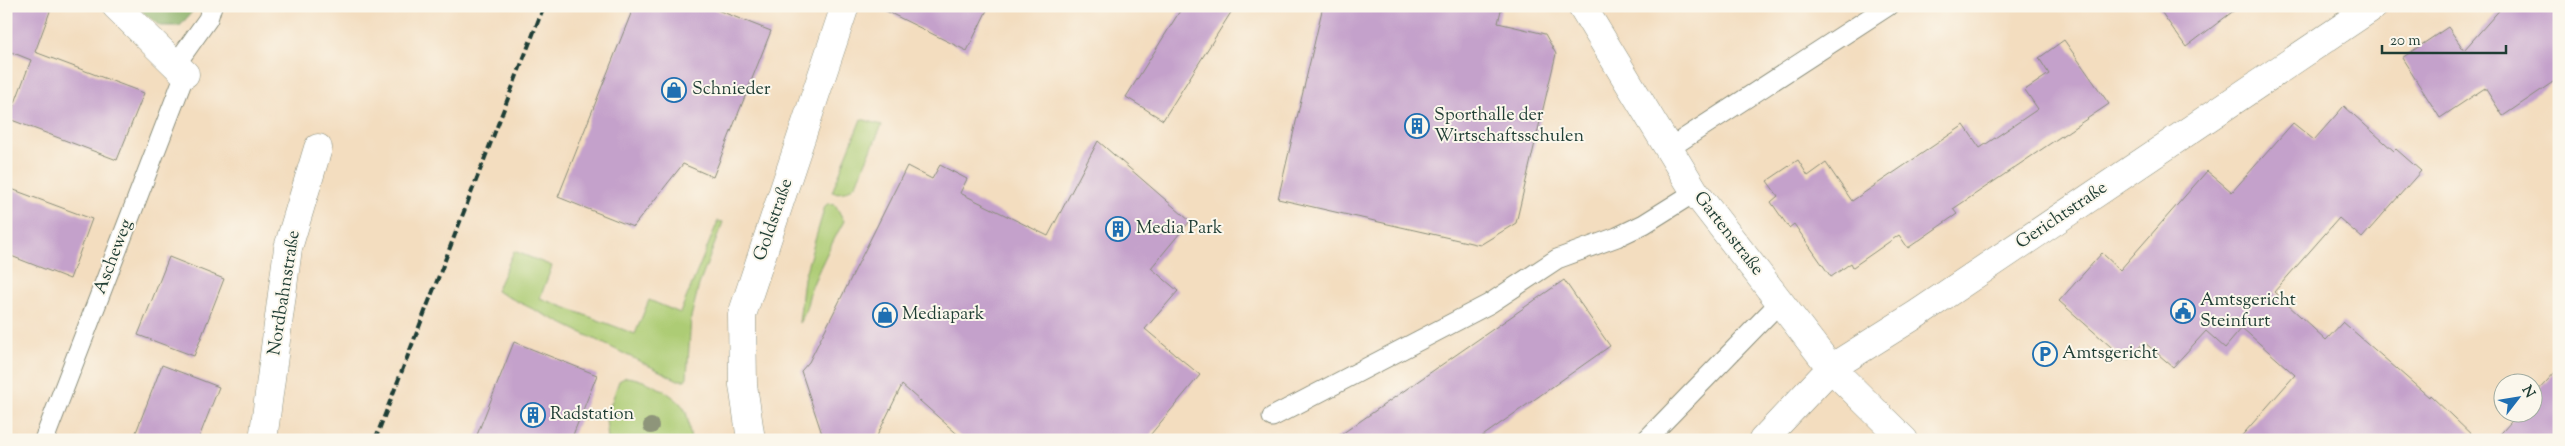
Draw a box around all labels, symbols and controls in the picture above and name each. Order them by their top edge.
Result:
scale bar [2382,22,2506,54]
text: 20 m [2390,31,2421,52]
shop icon: Schnieder [661,77,687,103]
place label: Schnieder [692,77,771,103]
place label: Sporthalle der Wirtschaftsschulen [1434,103,1584,150]
building icon: Sporthalle der Wirtschaftsschulen [1404,113,1430,139]
street label: Goldstraße [748,175,800,265]
street label: Gerichtstraße [2011,176,2113,256]
street label: Gartenstraße [1687,186,1769,282]
street label: Ascheweg [88,216,140,298]
building icon: Media Park [1105,216,1131,242]
place label: Media Park [1136,216,1223,242]
street label: Nordbahnstraße [262,228,308,358]
place label: Amtsgericht Steinfurt [2200,288,2296,335]
public building icon: Amtsgericht Steinfurt [2170,298,2196,324]
shop icon: Mediapark [872,302,898,328]
place label: Mediapark [902,302,985,328]
parking icon: Amtsgericht [2032,341,2058,367]
place label: Amtsgericht [2062,341,2158,367]
north arrow [2492,374,2542,424]
text: N [2516,382,2539,402]
building icon: Radstation [520,402,546,428]
place label: Radstation [550,402,635,428]

